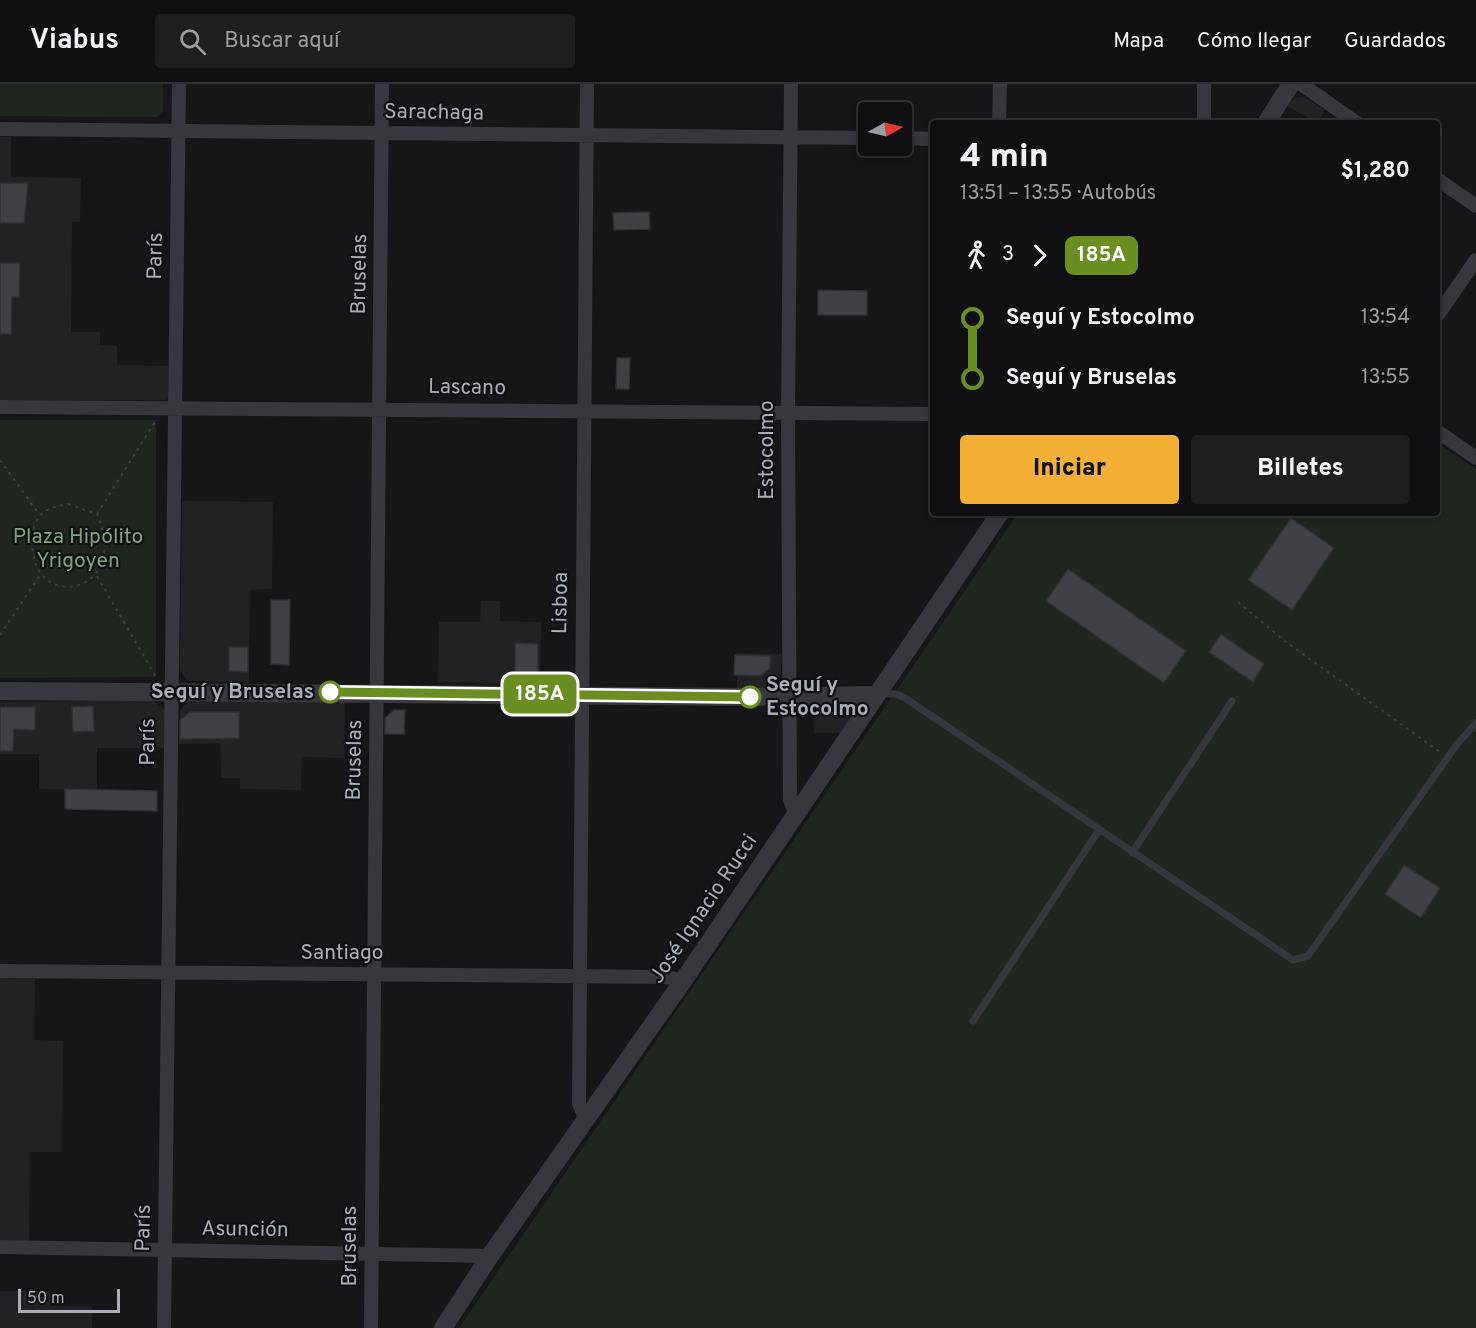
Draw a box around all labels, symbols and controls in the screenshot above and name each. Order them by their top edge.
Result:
search box [155,14,575,68]
text: Viabus [30,23,119,59]
icon: search [176,25,209,58]
text: Buscar aquí [224,28,340,55]
text: Mapa [1113,28,1164,55]
text: Cómo llegar [1197,28,1311,55]
text: Guardados [1344,28,1446,55]
street label: Sarachaga [384,99,484,127]
north arrow [858,102,912,156]
map controls [858,102,912,156]
text: 4 min [960,137,1049,179]
text: $1,280 [1341,158,1410,185]
text: 13:51 – 13:55 · Autobús [960,181,1156,207]
street label: París [142,232,170,280]
street label: Bruselas [346,233,374,315]
icon: walk [960,239,993,272]
icon: forward [1023,239,1056,272]
text: 3 [1002,242,1014,268]
text: 185A [1077,242,1126,269]
text: Seguí y Estocolmo [1006,305,1195,332]
text: 13:54 [1361,305,1410,331]
text: Seguí y Bruselas [1006,365,1177,392]
text: 13:55 [1361,365,1410,391]
street label: Lascano [428,374,506,402]
street label: Estocolmo [754,400,781,500]
button: Iniciar [960,435,1179,504]
button: Billetes [1191,435,1410,504]
park label: Plaza Hipólito Yrigoyen [13,524,143,575]
street label: Lisboa [547,572,575,634]
place label: Seguí y Estocolmo [766,672,869,723]
line badge: 185A [498,674,582,714]
place label: Seguí y Bruselas [151,679,314,706]
marker: Seguí y Bruselas [319,681,341,703]
text: 185A [515,681,565,708]
marker: Seguí y Estocolmo [739,686,761,708]
street label: París [135,718,162,766]
street label: Bruselas [341,719,369,801]
street label: José Ignacio Rucci [644,829,764,989]
street label: Santiago [300,940,384,967]
street label: París [130,1204,158,1252]
street label: Bruselas [337,1206,364,1286]
street label: Asunción [201,1216,289,1244]
scale bar [18,1286,120,1314]
text: 50 m [27,1289,65,1309]

